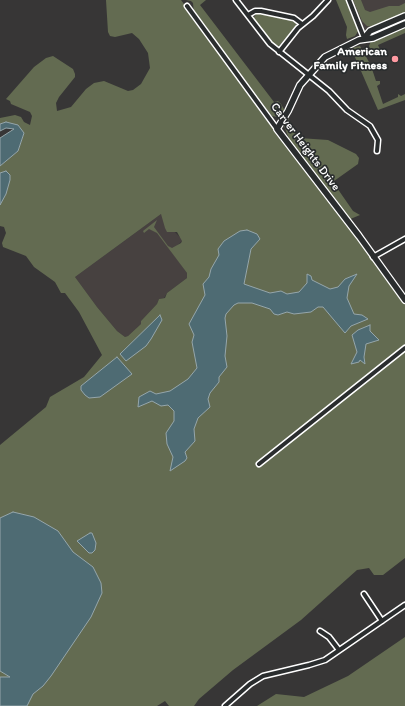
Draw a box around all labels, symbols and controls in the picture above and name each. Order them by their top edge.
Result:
place label: American Family Fitness [313,45,387,73]
marker: American Family Fitness [390,54,400,64]
street label: Carver Heights Drive [267,100,343,194]

